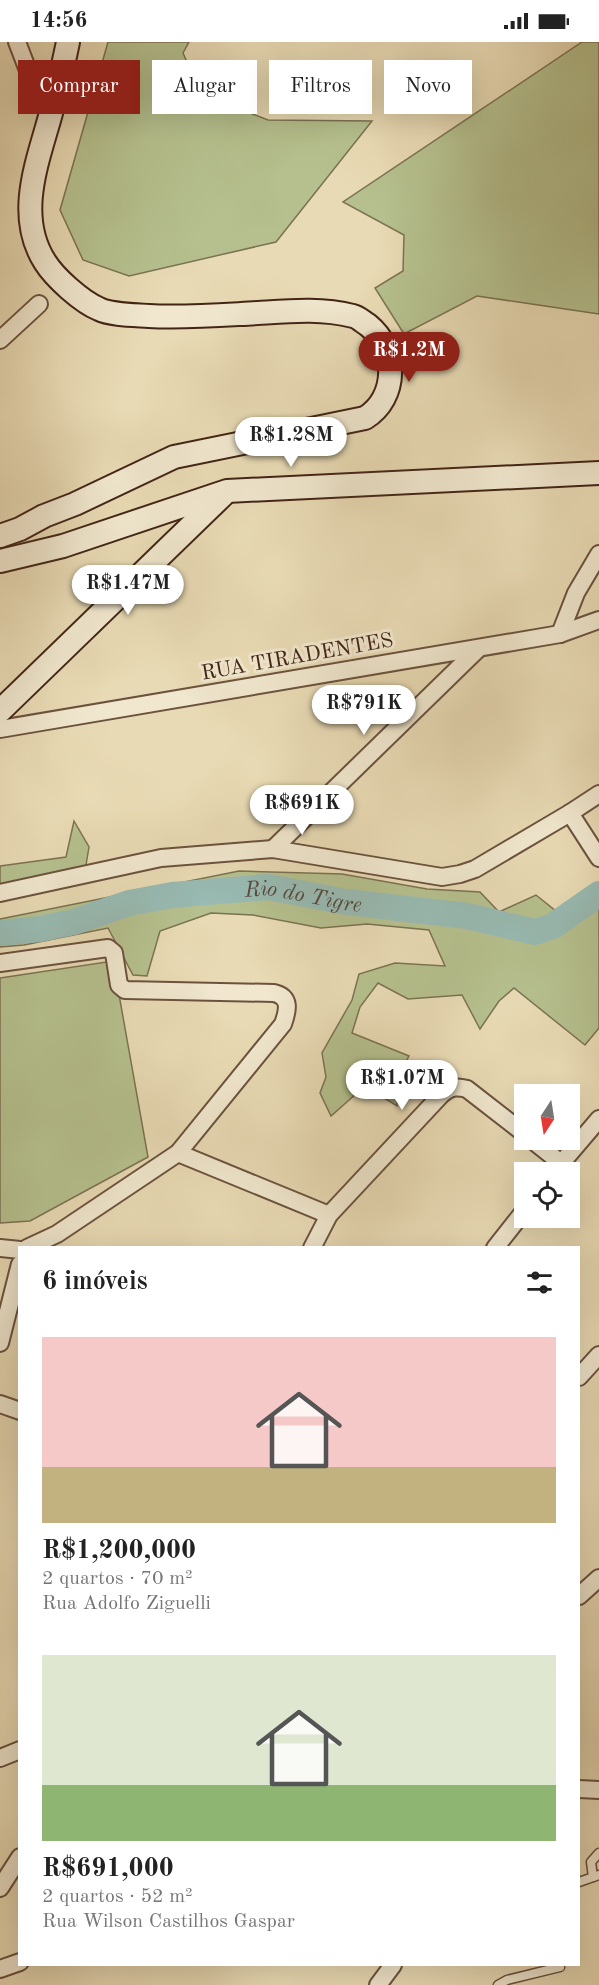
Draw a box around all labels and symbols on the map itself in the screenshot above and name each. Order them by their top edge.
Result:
pin: R$1.2M [360,332,458,383]
pin: R$1.28M [236,417,346,468]
pin: R$1.47M [73,565,183,616]
street label: RUA TIRADENTES [200,630,395,685]
pin: R$791K [315,685,413,736]
pin: R$691K [253,785,351,836]
water label: Rio do Tigre [243,878,363,917]
pin: R$1.07M [347,1060,457,1111]
north arrow [514,1084,580,1150]

